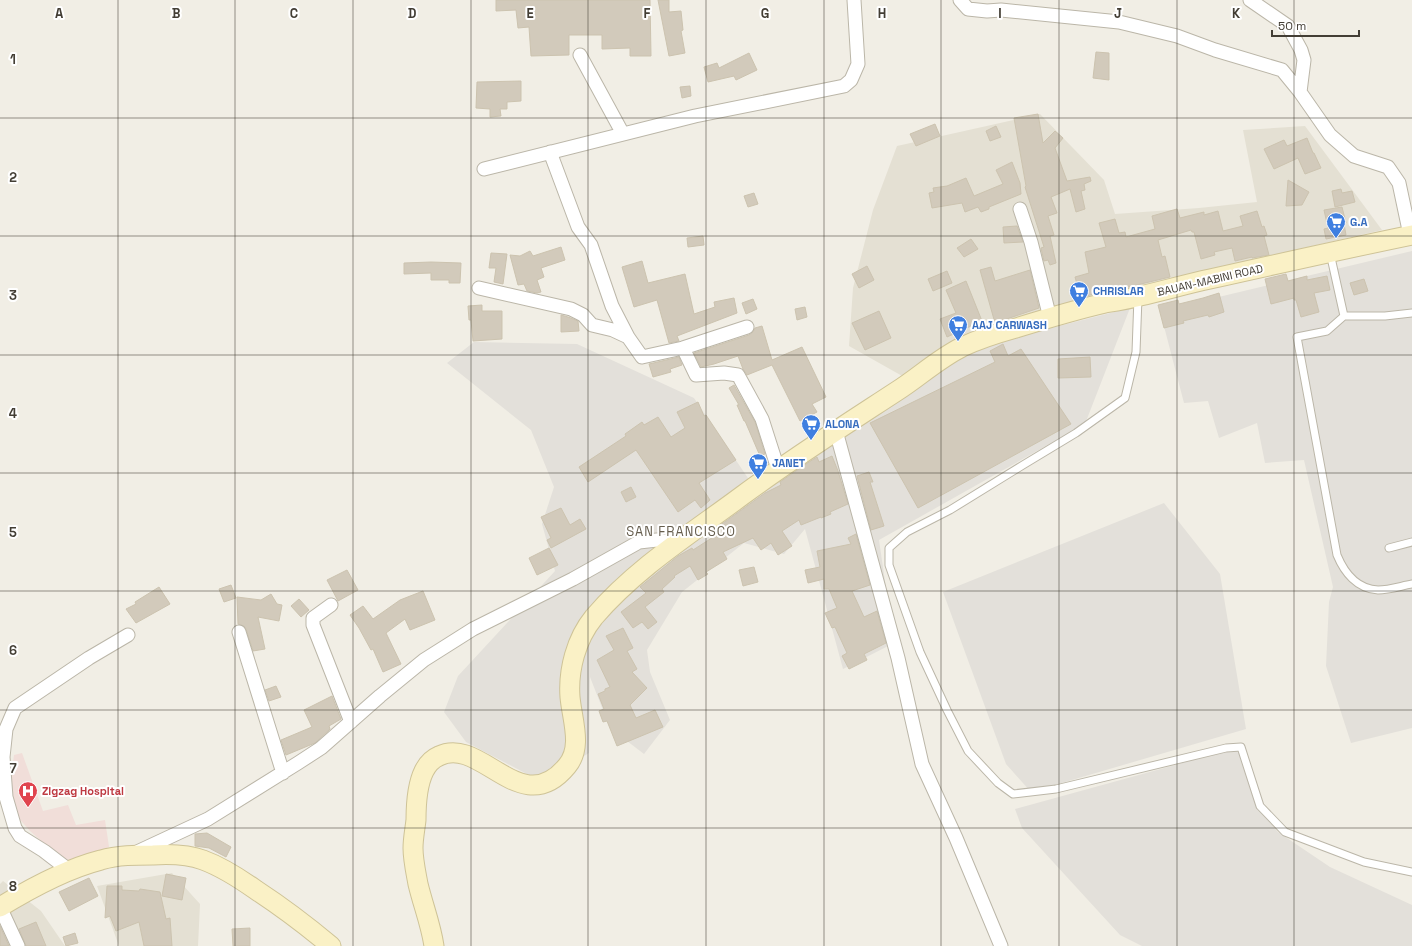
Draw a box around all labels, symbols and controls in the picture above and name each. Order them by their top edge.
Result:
text: A [55,5,64,22]
text: B [172,5,181,22]
text: C [290,5,298,22]
text: D [408,5,417,22]
text: E [526,5,534,22]
text: F [644,5,651,22]
text: G [761,5,769,22]
text: H [878,5,886,22]
text: I [998,5,1002,22]
text: J [1114,5,1122,22]
text: K [1232,5,1241,22]
scale bar [1272,12,1359,38]
text: 50 m [1278,18,1306,34]
text: 1 [10,51,16,68]
text: 2 [9,169,17,186]
supermarket icon: G.A [1325,211,1347,239]
place label: G.A [1350,215,1368,229]
street label: BAUAN-MABINI ROAD [1156,261,1264,299]
supermarket icon: CHRISLAR [1068,280,1090,308]
place label: CHRISLAR [1093,284,1144,298]
text: 3 [9,287,17,304]
supermarket icon: AAJ CARWASH [947,314,969,342]
place label: AAJ CARWASH [972,318,1047,332]
text: 4 [9,405,17,422]
supermarket icon: ALONA [800,413,822,441]
place label: ALONA [825,417,859,431]
supermarket icon: JANET [747,452,769,480]
place label: JANET [772,456,806,470]
district label: SAN FRANCISCO [626,523,736,540]
text: 5 [9,524,17,541]
text: 6 [9,642,17,659]
text: 7 [9,760,17,777]
hospital icon: Zigzag Hospital [17,780,39,808]
place label: Zigzag Hospital [42,784,124,798]
text: 8 [9,878,17,895]

